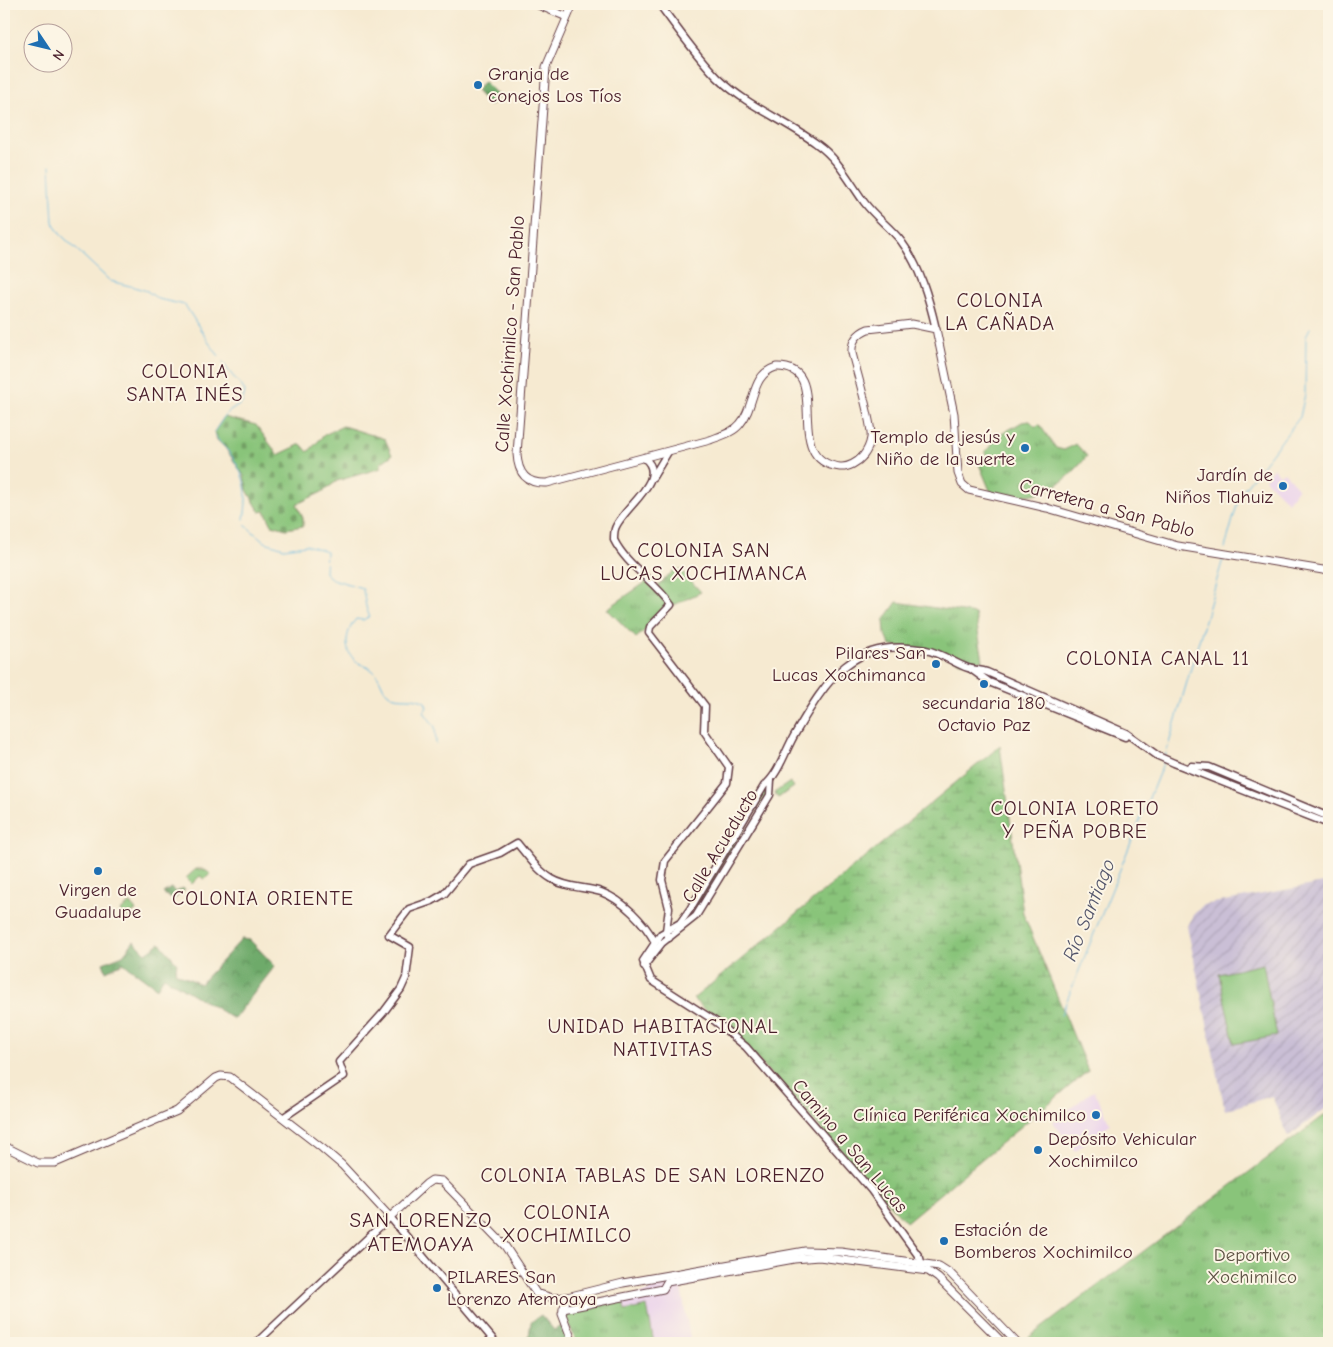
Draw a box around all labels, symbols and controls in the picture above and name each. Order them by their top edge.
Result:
north arrow [22,22,72,72]
text: N [49,47,68,64]
place label: Granja de conejos Los Tíos [488,63,621,107]
marker: Granja de conejos Los Tíos [472,79,484,91]
street label: Calle Xochimilco - San Pablo [491,215,529,453]
district label: COLONIA LA CAÑADA [945,289,1055,335]
district label: COLONIA SANTA INÉS [127,360,243,406]
place label: Templo de jesús y Niño de la suerte [870,426,1016,470]
marker: Templo de jesús y Niño de la suerte [1019,442,1031,454]
place label: Jardín de Niños Tlahuiz [1165,464,1273,508]
street label: Carretera a San Pablo [1017,474,1197,542]
marker: Jardín de Niños Tlahuiz [1277,480,1289,492]
district label: COLONIA SAN LUCAS XOCHIMANCA [600,539,808,585]
place label: Pilares San Lucas Xochimanca [772,642,926,686]
district label: COLONIA CANAL 11 [1066,647,1250,670]
marker: Pilares San Lucas Xochimanca [930,658,942,670]
marker: secundaria 180 Octavio Paz [978,678,990,690]
place label: secundaria 180 Octavio Paz [922,692,1046,736]
street label: Calle Acueducto [677,785,763,907]
district label: COLONIA LORETO Y PEÑA POBRE [990,797,1160,843]
water label: Río Santiago [1058,856,1120,964]
marker: Virgen de Guadalupe [92,865,104,877]
place label: Virgen de Guadalupe [55,879,141,923]
district label: COLONIA ORIENTE [172,887,354,910]
district label: UNIDAD HABITACIONAL NATIVITAS [547,1015,779,1061]
street label: Camino a San Lucas [788,1075,912,1217]
place label: Clínica Periférica Xochimilco [853,1104,1086,1126]
marker: Clínica Periférica Xochimilco [1090,1109,1102,1121]
place label: Depósito Vehicular Xochimilco [1048,1128,1197,1172]
marker: Depósito Vehicular Xochimilco [1032,1144,1044,1156]
district label: COLONIA TABLAS DE SAN LORENZO [481,1164,825,1187]
district label: COLONIA XOCHIMILCO [502,1201,632,1247]
district label: SAN LORENZO ATEMOAYA [349,1208,493,1256]
place label: Estación de Bomberos Xochimilco [954,1219,1133,1263]
marker: Estación de Bomberos Xochimilco [938,1235,950,1247]
park label: Deportivo Xochimilco [1207,1244,1297,1288]
place label: PILARES San Lorenzo Atemoaya [447,1266,597,1310]
marker: PILARES San Lorenzo Atemoaya [431,1282,443,1294]

